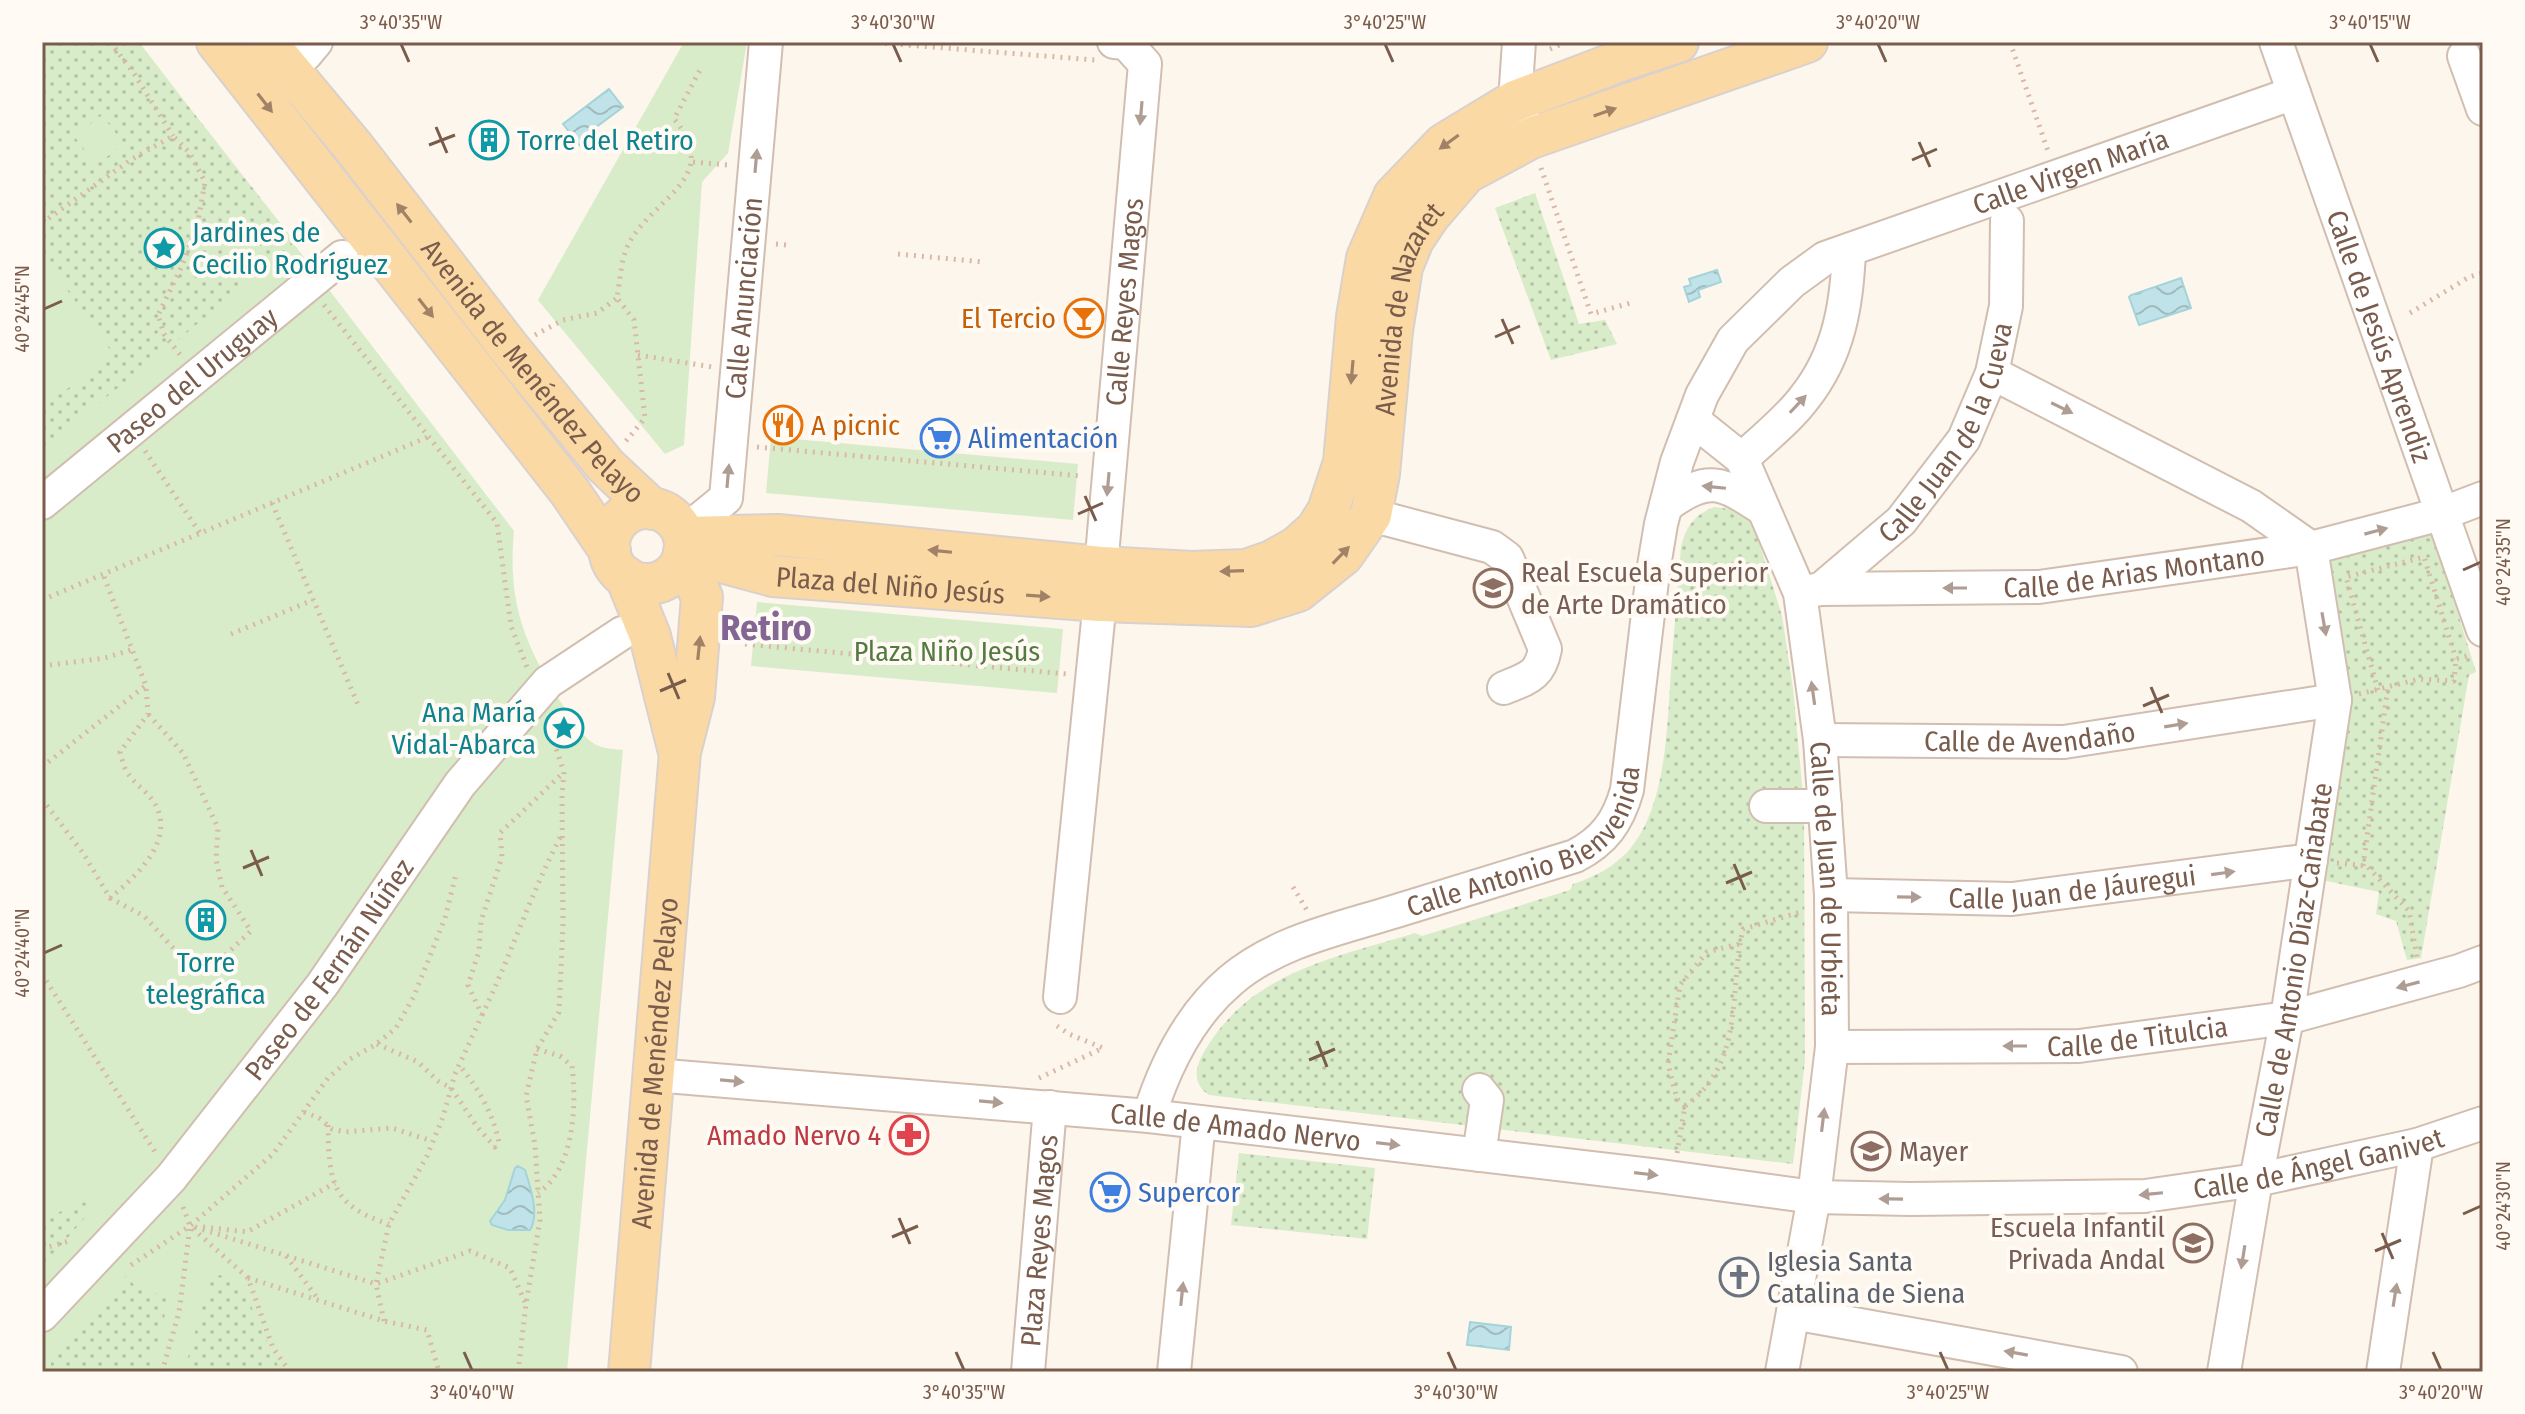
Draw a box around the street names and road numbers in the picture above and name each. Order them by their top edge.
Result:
street label: Calle Virgen María [1968,122,2173,221]
street label: Avenida de Nazaret [1368,195,1451,417]
street label: Calle Anunciación [718,196,769,401]
street label: Calle Reyes Magos [1099,197,1150,407]
street label: Calle de Jesús Aprendiz [2320,206,2439,467]
street label: Avenida de Menéndez Pelayo [415,233,651,510]
street label: Paseo del Uruguay [100,300,284,460]
street label: Calle Juan de la Cueva [1872,319,2019,549]
street label: Calle de Arias Montano [2003,538,2267,604]
street label: Plaza del Niño Jesús [775,560,1006,610]
street label: Calle de Avendaño [1924,715,2138,758]
street label: Calle de Juan de Urbieta [1804,740,1848,1017]
street label: Calle Antonio Bienvenida [1402,764,1646,923]
street label: Calle de Antonio Díaz-Cañabate [2248,780,2339,1140]
street label: Paseo de Fernán Núñez [238,853,420,1086]
street label: Calle Juan de Jáuregui [1948,859,2198,915]
street label: Avenida de Menéndez Pelayo [624,896,684,1230]
street label: Calle de Titulcia [2047,1010,2230,1063]
street label: Calle de Amado Nervo [1109,1096,1363,1157]
street label: Calle de Ángel Ganivet [2191,1121,2449,1205]
street label: Plaza Reyes Magos [1014,1133,1064,1348]

